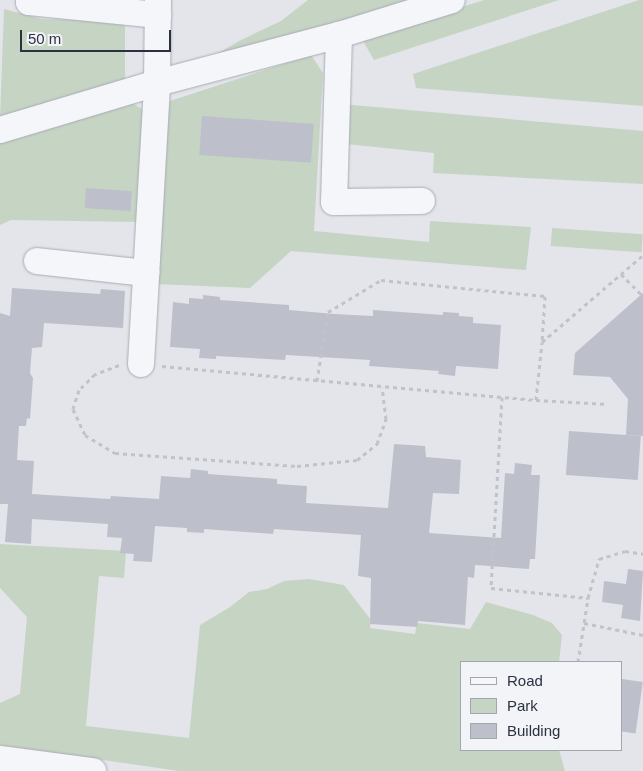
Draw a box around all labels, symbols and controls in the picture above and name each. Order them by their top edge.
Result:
scale bar [22,20,174,52]
text: 50 m [28,30,61,47]
legend [460,661,623,751]
text: Road [507,672,543,689]
text: Park [507,697,538,714]
text: Building [507,722,560,739]

